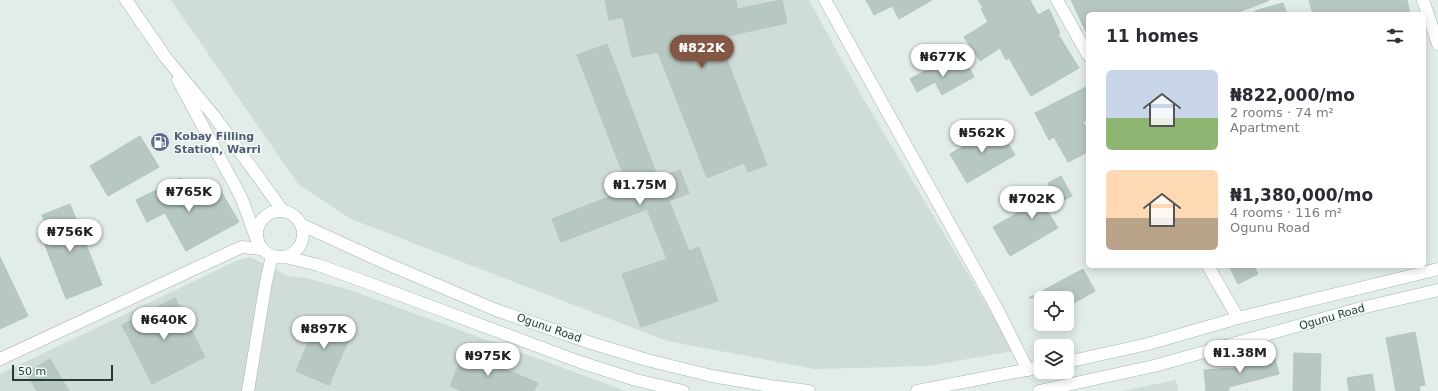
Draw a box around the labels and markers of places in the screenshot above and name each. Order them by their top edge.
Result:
pin: ₦822K [674,35,730,69]
pin: ₦677K [915,44,971,78]
pin: ₦562K [954,120,1010,154]
place label: Kobay Filling Station, Warri [174,130,261,156]
fuel station icon: Kobay Filling Station, Warri [149,131,171,153]
pin: ₦1.75M [607,172,673,206]
pin: ₦765K [161,179,217,213]
pin: ₦702K [1004,186,1060,220]
pin: ₦756K [42,219,98,253]
pin: ₦640K [136,307,192,341]
pin: ₦897K [296,316,352,350]
pin: ₦1.38M [1207,340,1273,374]
pin: ₦975K [460,343,516,377]

